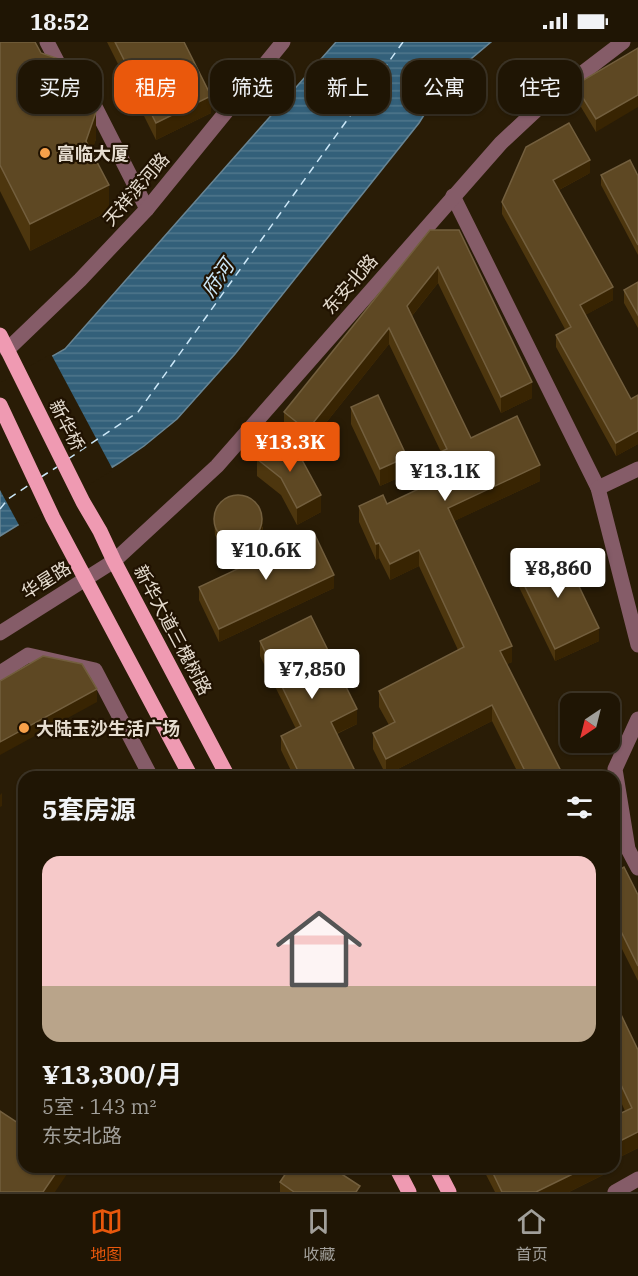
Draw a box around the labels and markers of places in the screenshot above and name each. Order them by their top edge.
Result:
place label: 富临大厦 [57,142,129,165]
marker: 富临大厦 [38,146,52,160]
pin: ¥13.3K [241,422,339,473]
pin: ¥13.1K [396,451,494,502]
pin: ¥10.6K [217,530,315,581]
pin: ¥8,860 [509,548,607,599]
pin: ¥7,850 [263,649,361,700]
place label: 大陆玉沙生活广场 [36,717,180,740]
marker: 大陆玉沙生活广场 [17,721,31,735]

